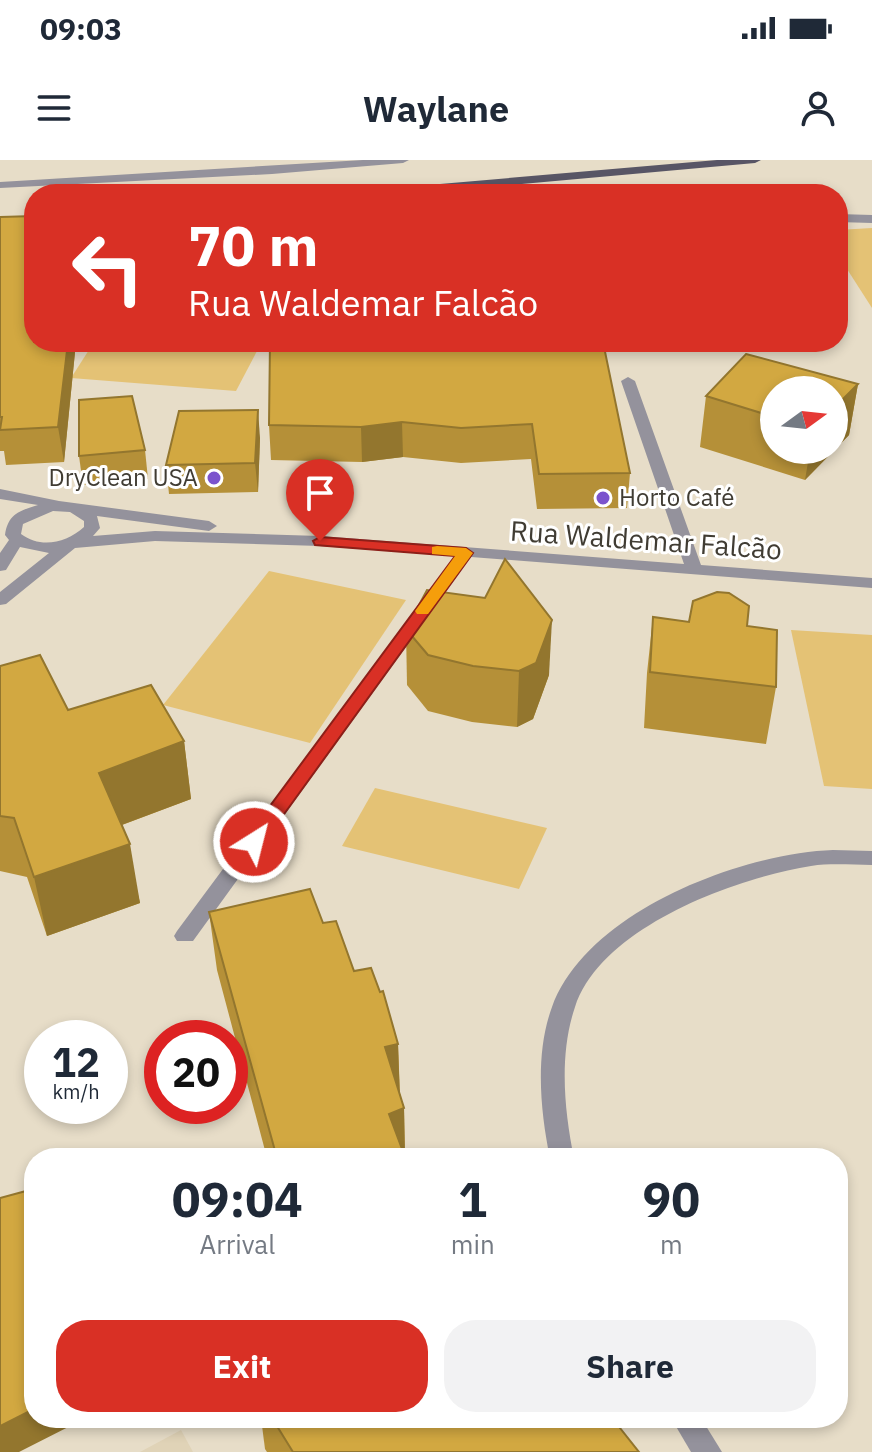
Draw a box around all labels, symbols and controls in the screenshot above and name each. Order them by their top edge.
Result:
text: 09:03 [40,9,122,48]
text: Waylane [363,85,509,132]
icon: menu [32,86,76,130]
icon: person [796,86,840,130]
text: 70 m [188,209,318,281]
icon: left [56,216,160,320]
text: Rua Waldemar Falcão [188,279,538,326]
north arrow [760,376,848,464]
map controls [760,376,848,464]
pin [286,459,354,541]
place label: DryClean USA [49,461,198,493]
marker: DryClean USA [205,469,223,487]
icon: arrive [298,471,342,515]
place label: Horto Café [619,481,734,513]
marker: Horto Café [594,489,612,507]
street label: Rua Waldemar Falcão [509,512,783,567]
position arrow [212,800,296,884]
speed limit sign: 20 [144,1020,248,1124]
text: 12 [52,1036,100,1088]
text: km/h [52,1078,100,1105]
text: 09:04 [172,1168,303,1230]
text: 1 [458,1168,487,1230]
text: 90 [643,1168,700,1230]
text: Arrival [199,1227,275,1261]
text: min [451,1227,495,1261]
text: m [660,1227,683,1261]
button: Exit [56,1320,428,1412]
button: Share [444,1320,816,1412]

